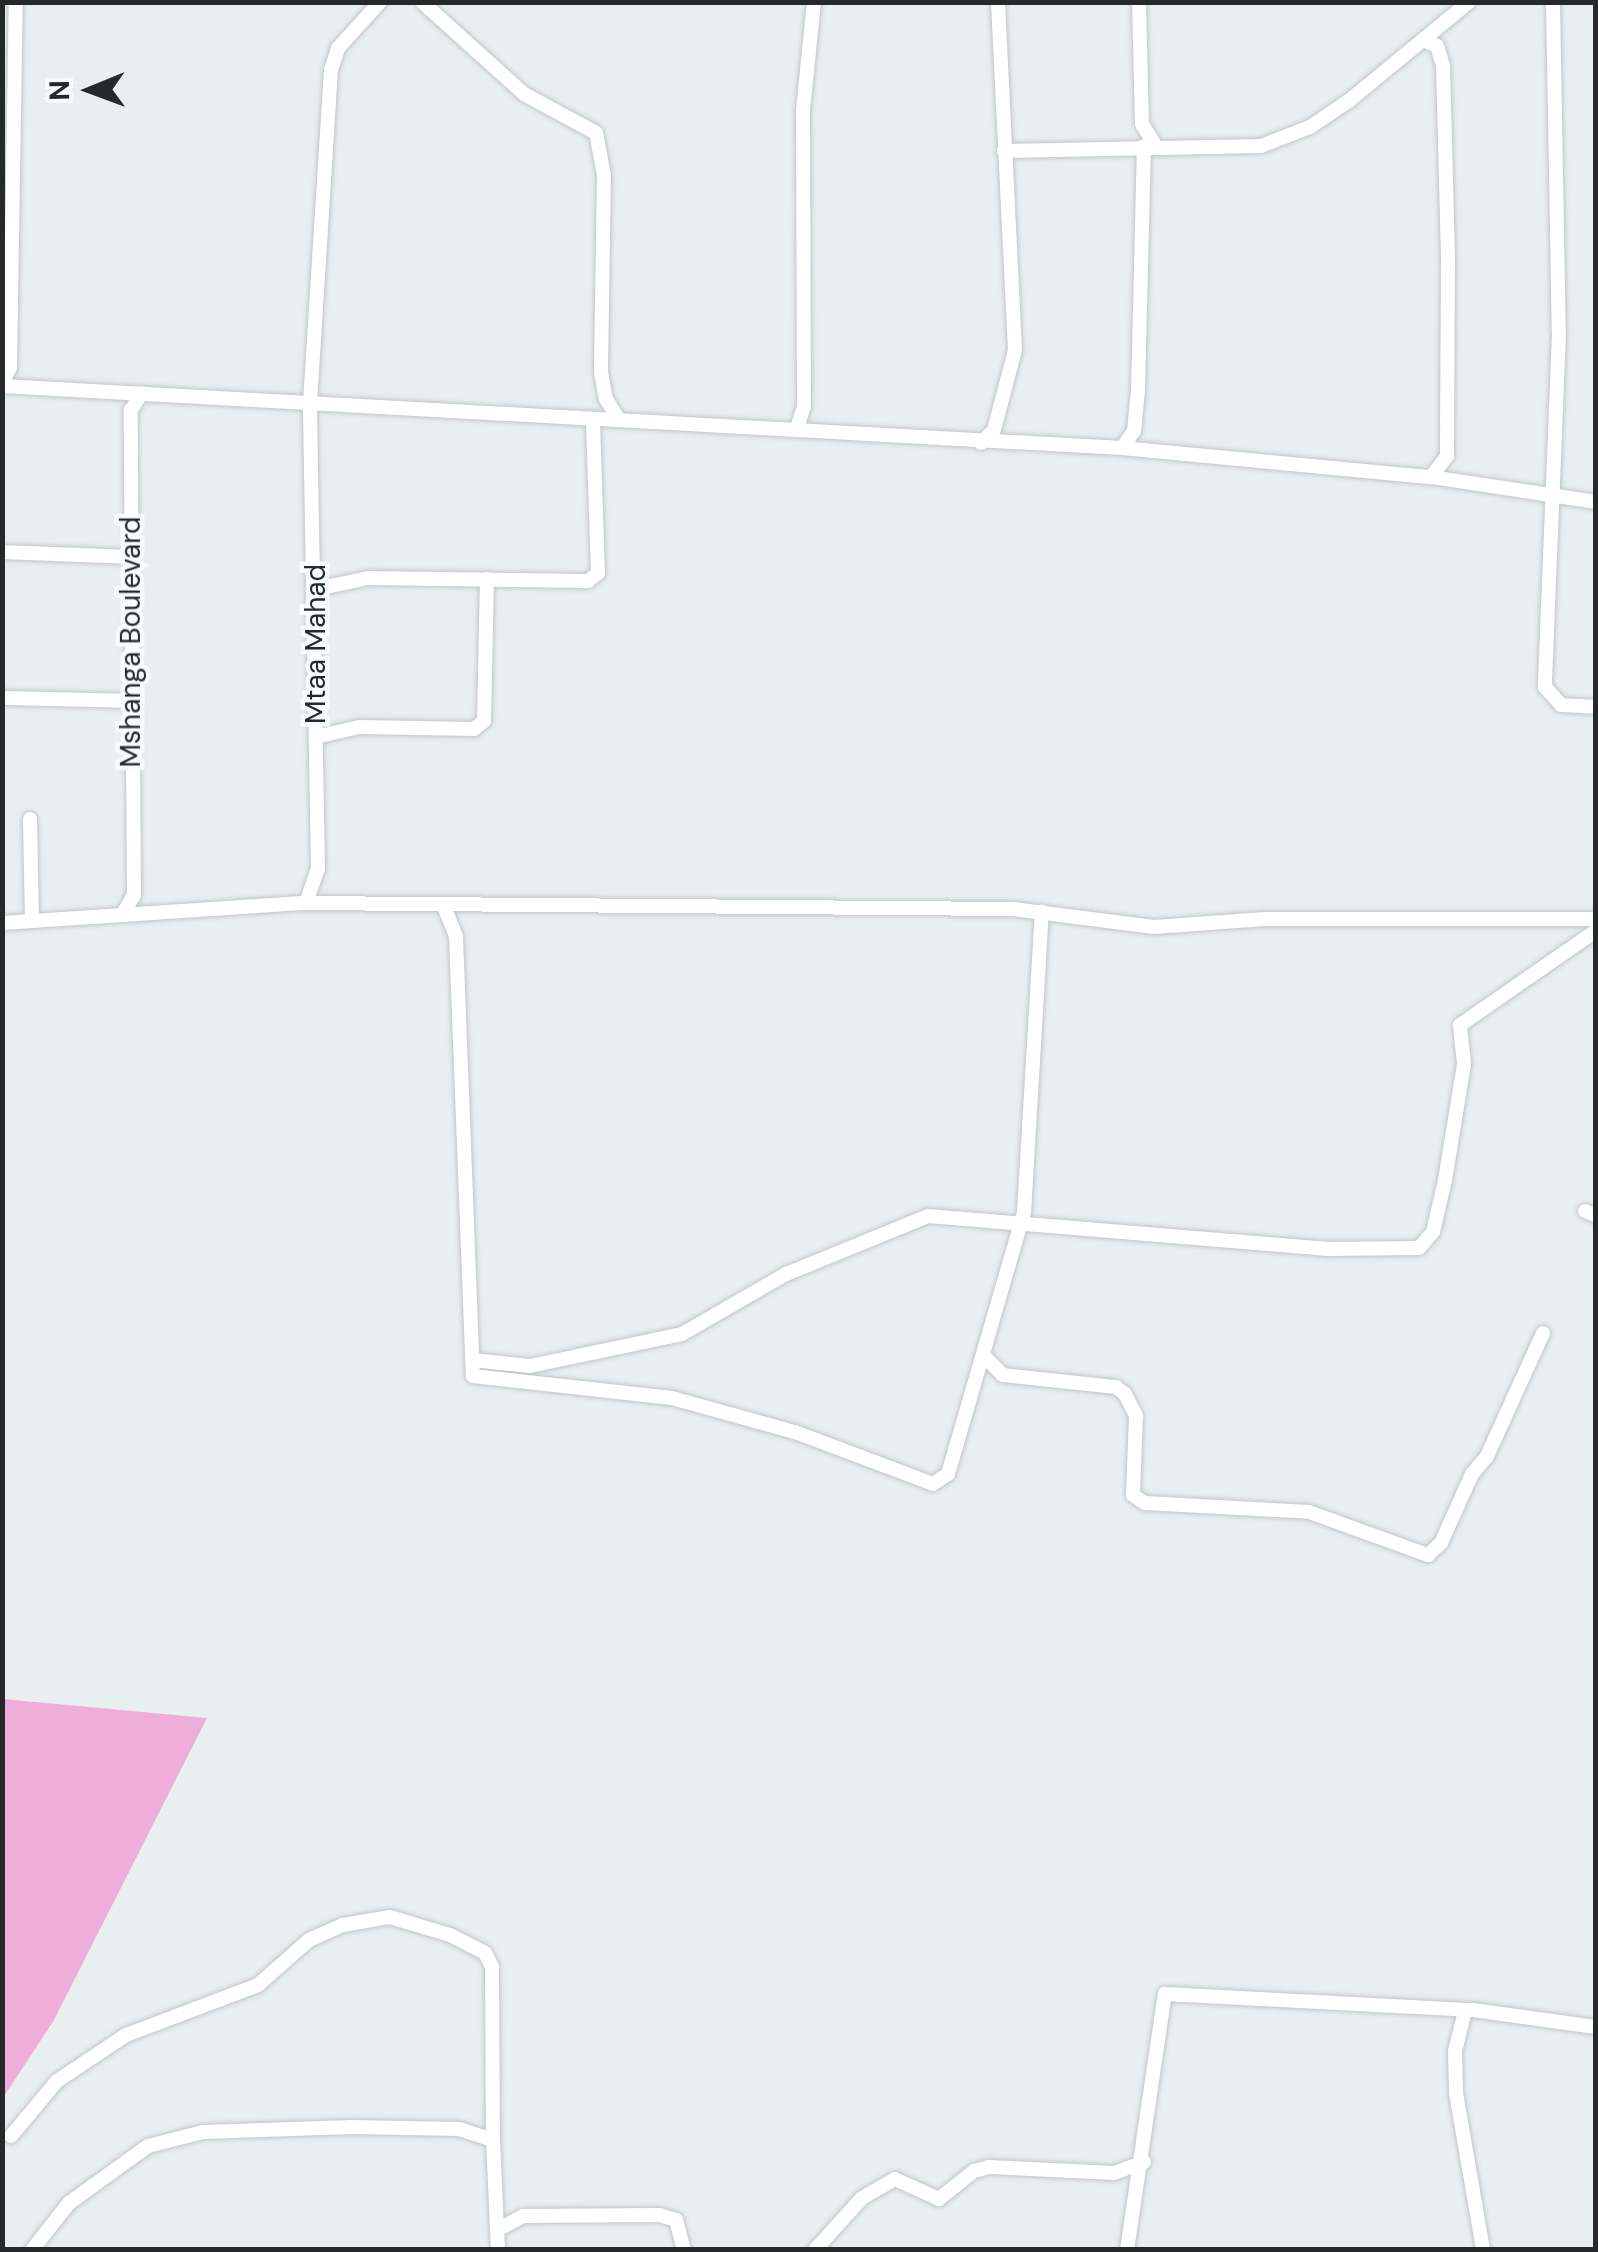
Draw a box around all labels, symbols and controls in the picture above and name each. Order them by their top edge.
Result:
north arrow [40,40,140,140]
text: N [41,80,78,101]
street label: Mshanga Boulevard [114,516,148,768]
street label: Mtaa Mahad [299,564,333,724]

